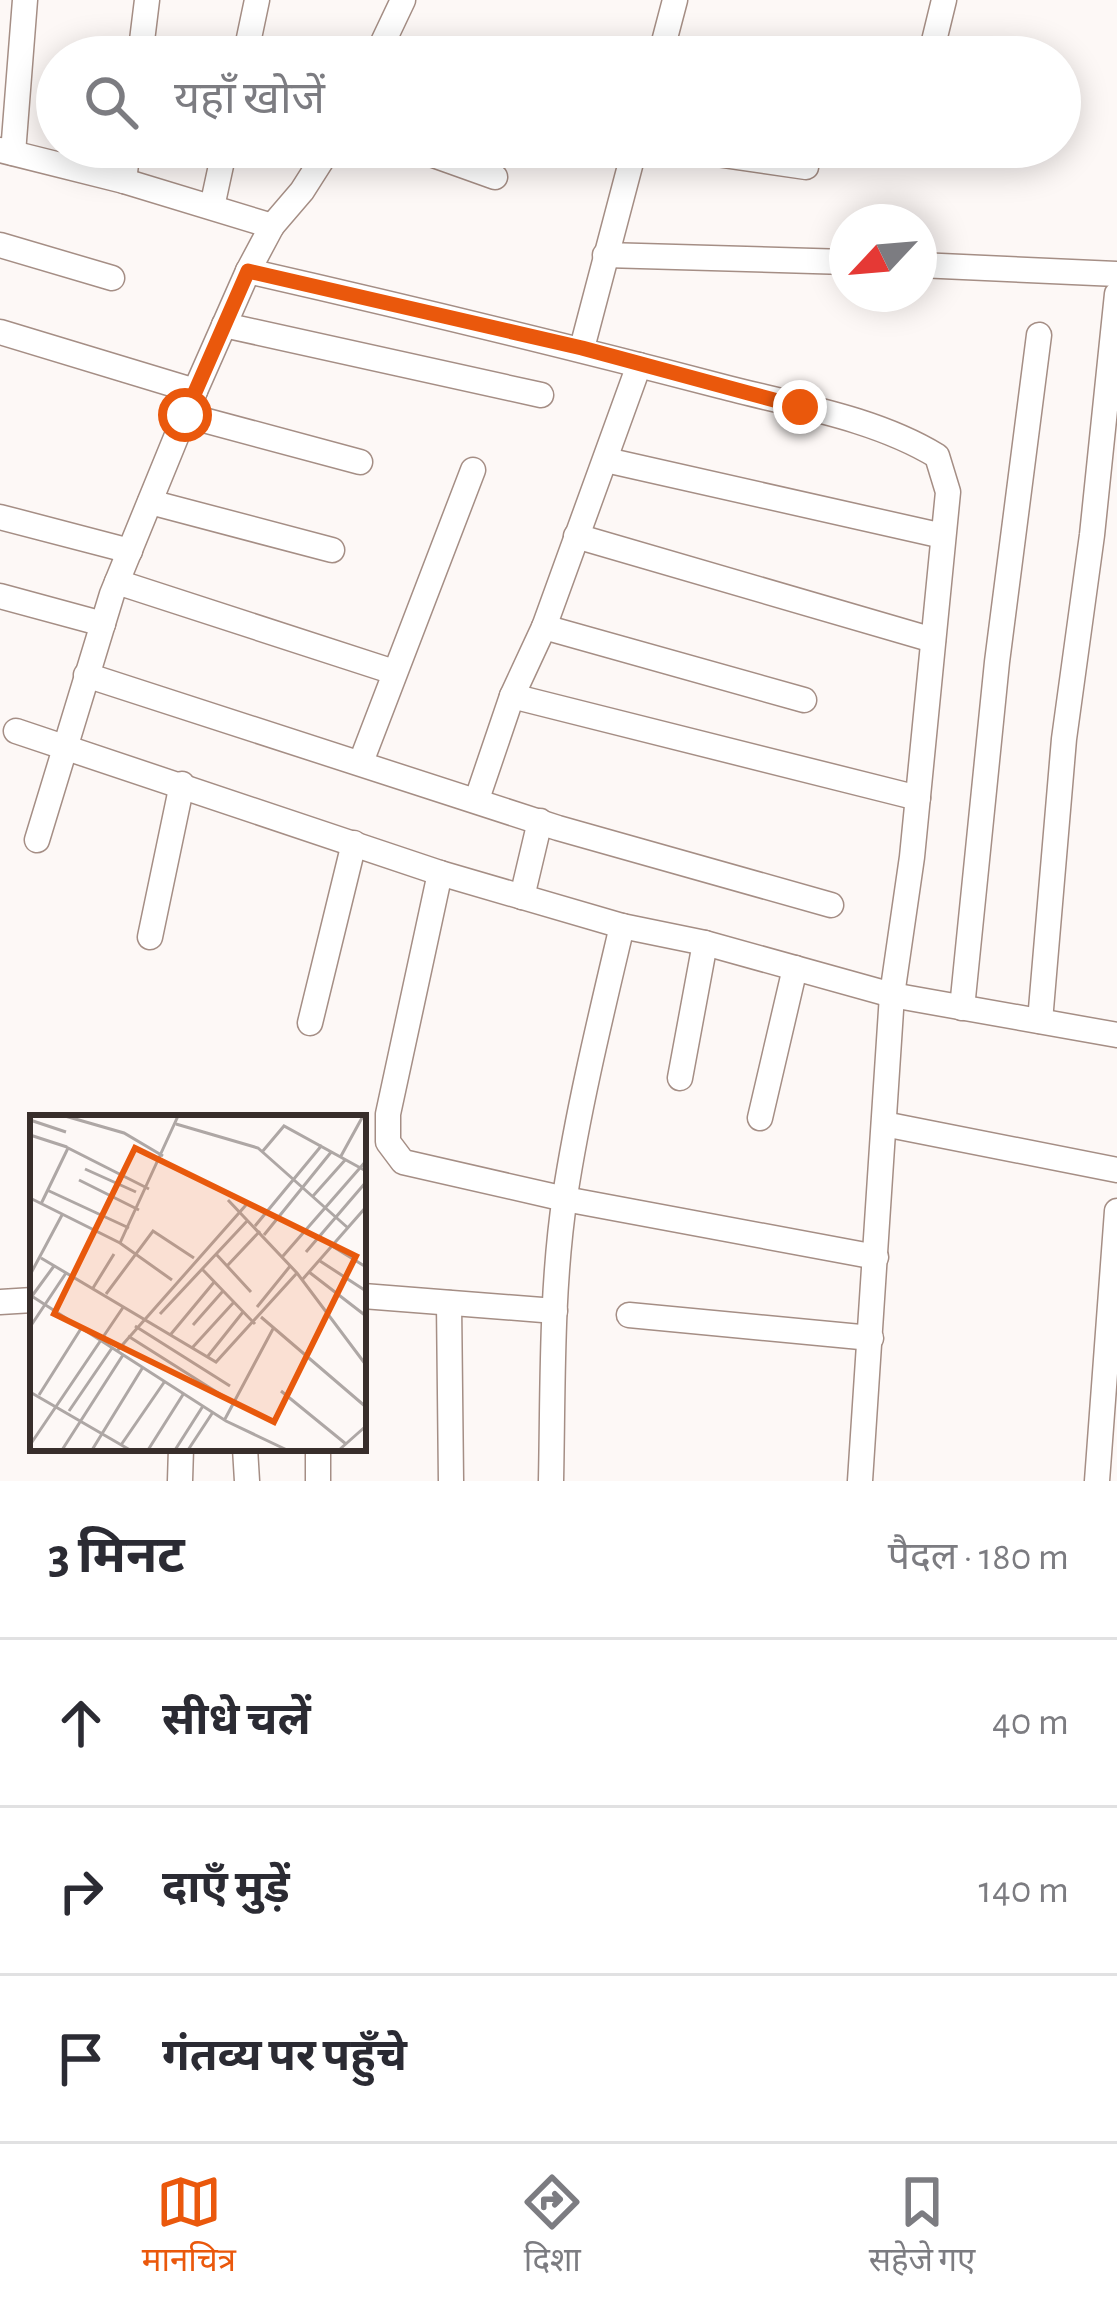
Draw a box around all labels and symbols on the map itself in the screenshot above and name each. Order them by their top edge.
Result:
north arrow [829,204,937,312]
route end [773,380,827,434]
route start [158,388,212,442]
inset map [30,1115,366,1451]

